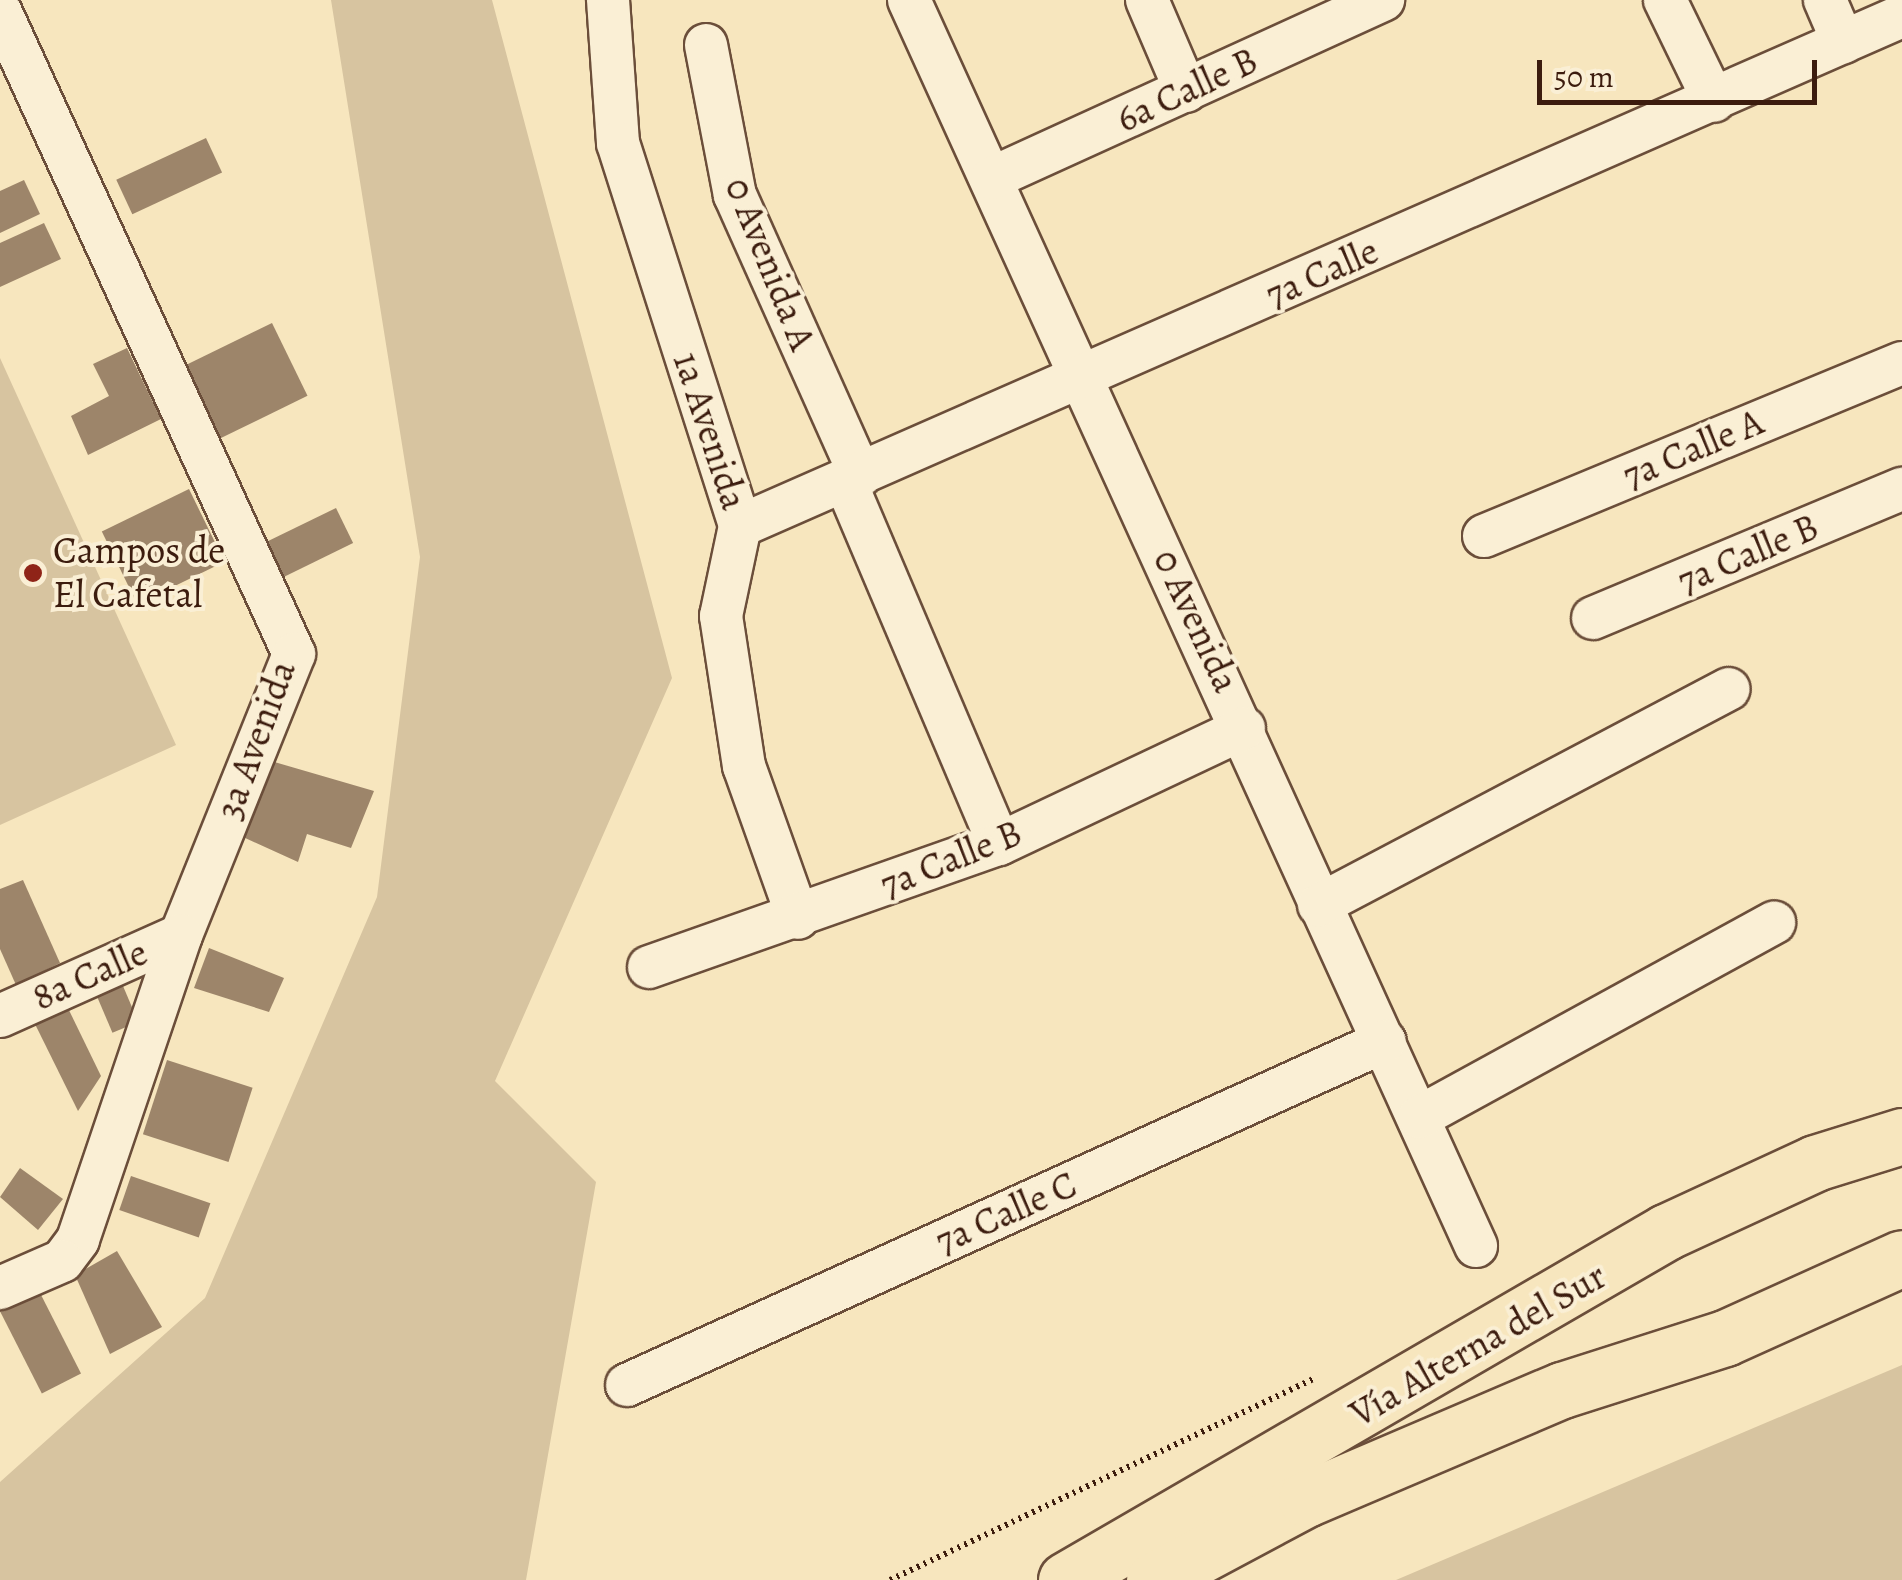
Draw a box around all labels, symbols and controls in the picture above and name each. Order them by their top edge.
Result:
street label: 6a Calle B [1109,38,1265,142]
scale bar [1542,40,1822,102]
text: 50 m [1554,57,1614,97]
street label: 0 Avenida A [715,171,825,357]
street label: 7a Calle [1259,228,1385,318]
street label: 1a Avenida [663,347,757,515]
street label: 7a Calle A [1616,399,1770,499]
street label: 7a Calle B [1671,504,1825,604]
place label: Campos de El Cafetal [53,528,225,618]
street label: 0 Avenida [1143,542,1249,700]
marker: Campos de El Cafetal [22,562,44,584]
street label: 3a Avenida [206,654,306,826]
street label: 7a Calle B [874,810,1028,908]
street label: 8a Calle [26,930,154,1020]
street label: 7a Calle C [928,1162,1084,1264]
street label: Vía Alterna del Sur [1342,1253,1614,1437]

